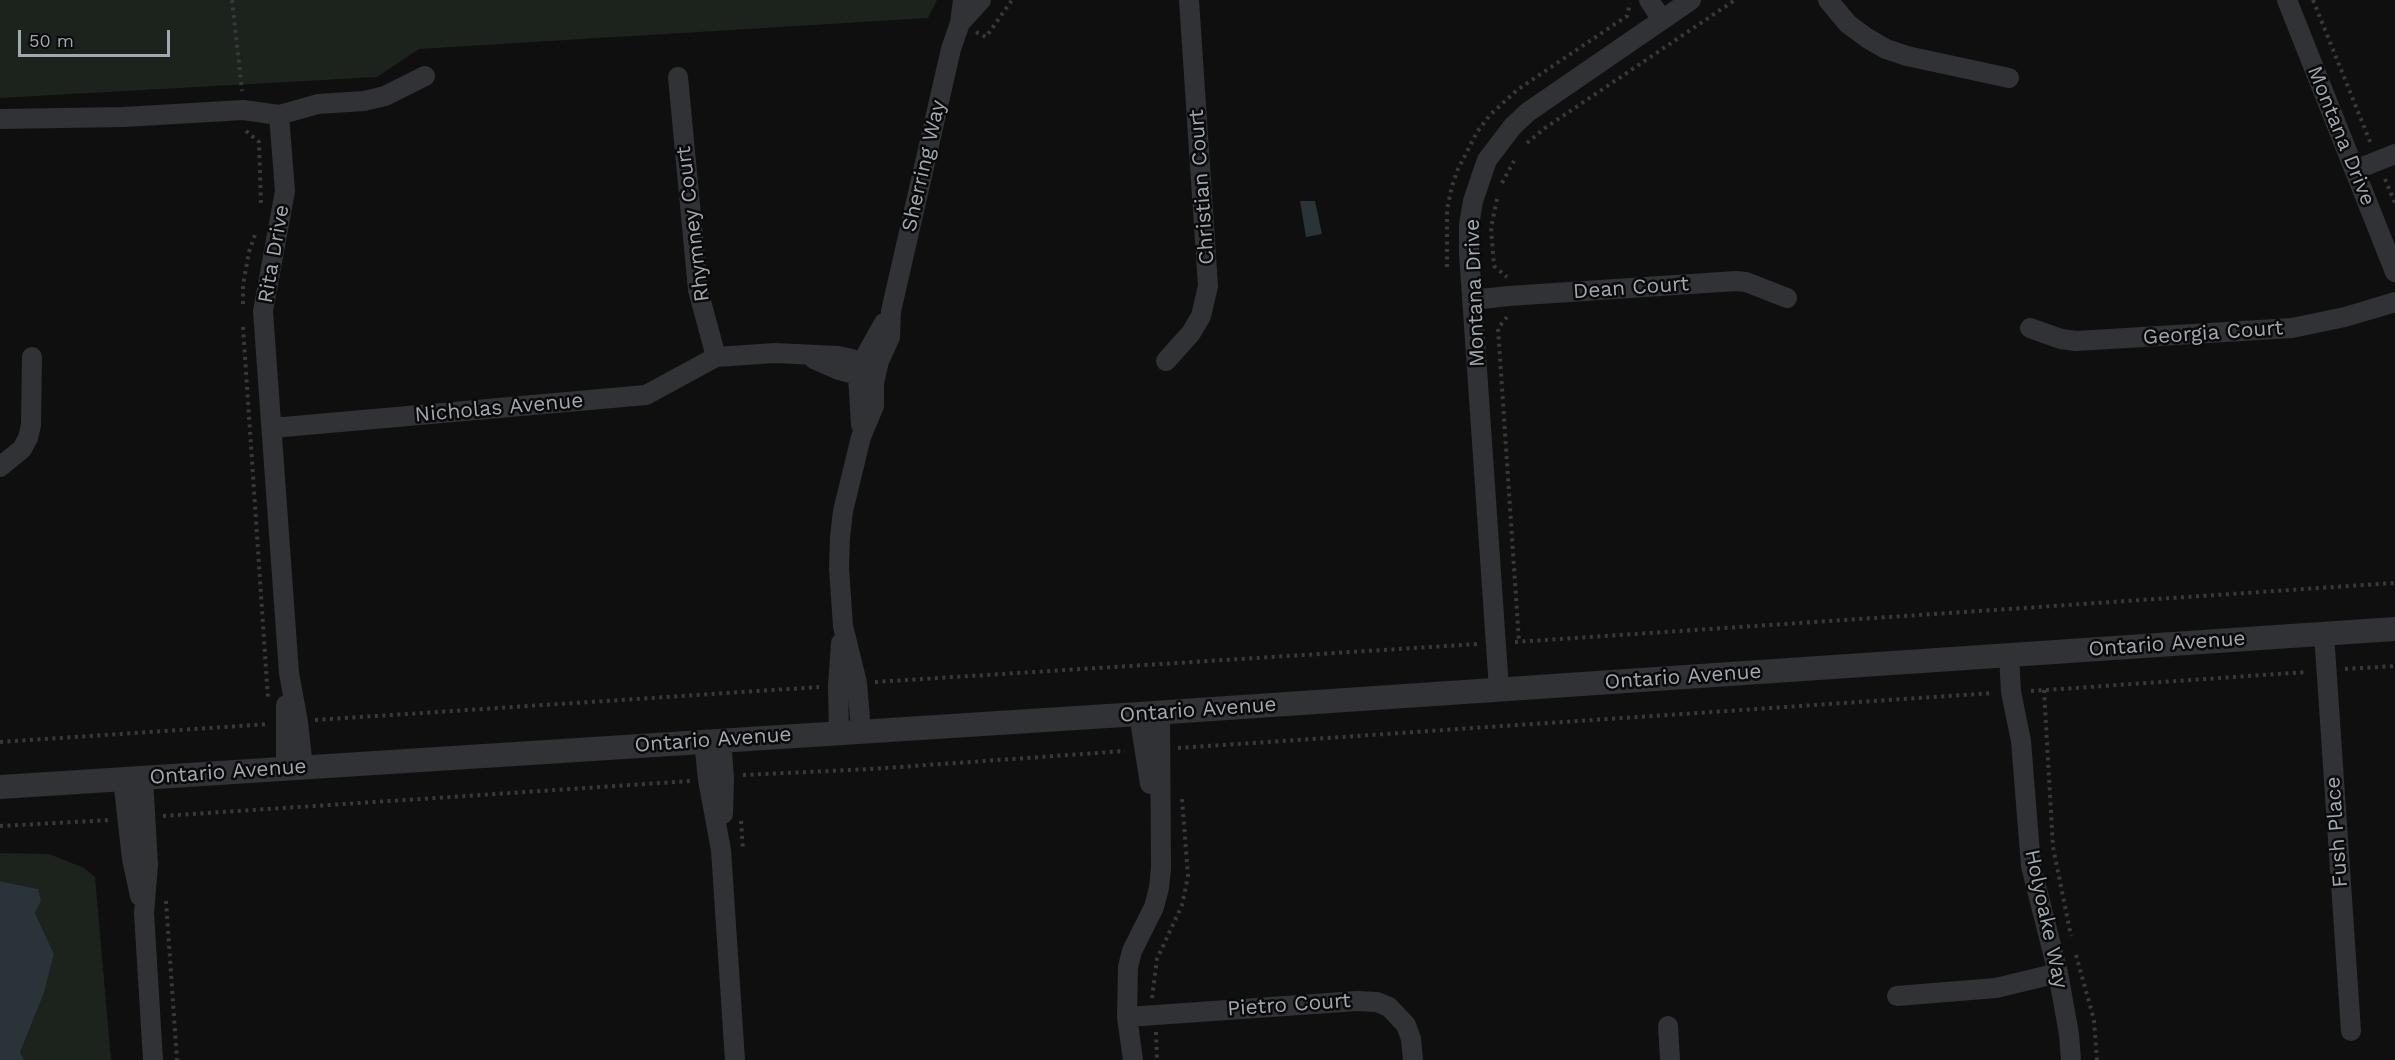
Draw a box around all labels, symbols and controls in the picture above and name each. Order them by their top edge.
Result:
scale bar [21,18,172,56]
text: 50 m [29,30,74,51]
street label: Montana Drive [2302,63,2380,209]
street label: Sherring Way [897,98,951,234]
street label: Christian Court [1184,108,1220,266]
street label: Rhymney Court [671,145,715,303]
street label: Rita Drive [253,203,295,305]
street label: Montana Drive [1460,219,1490,367]
street label: Dean Court [1572,271,1690,305]
street label: Georgia Court [2142,316,2284,350]
street label: Nicholas Avenue [414,388,584,428]
street label: Ontario Avenue [2088,626,2246,662]
street label: Ontario Avenue [1604,659,1762,695]
street label: Ontario Avenue [1119,692,1277,728]
street label: Ontario Avenue [634,722,792,758]
street label: Ontario Avenue [149,754,307,790]
street label: Fush Place [2321,776,2353,888]
street label: Holyoake Way [2019,847,2073,991]
street label: Pietro Court [1226,988,1352,1022]

